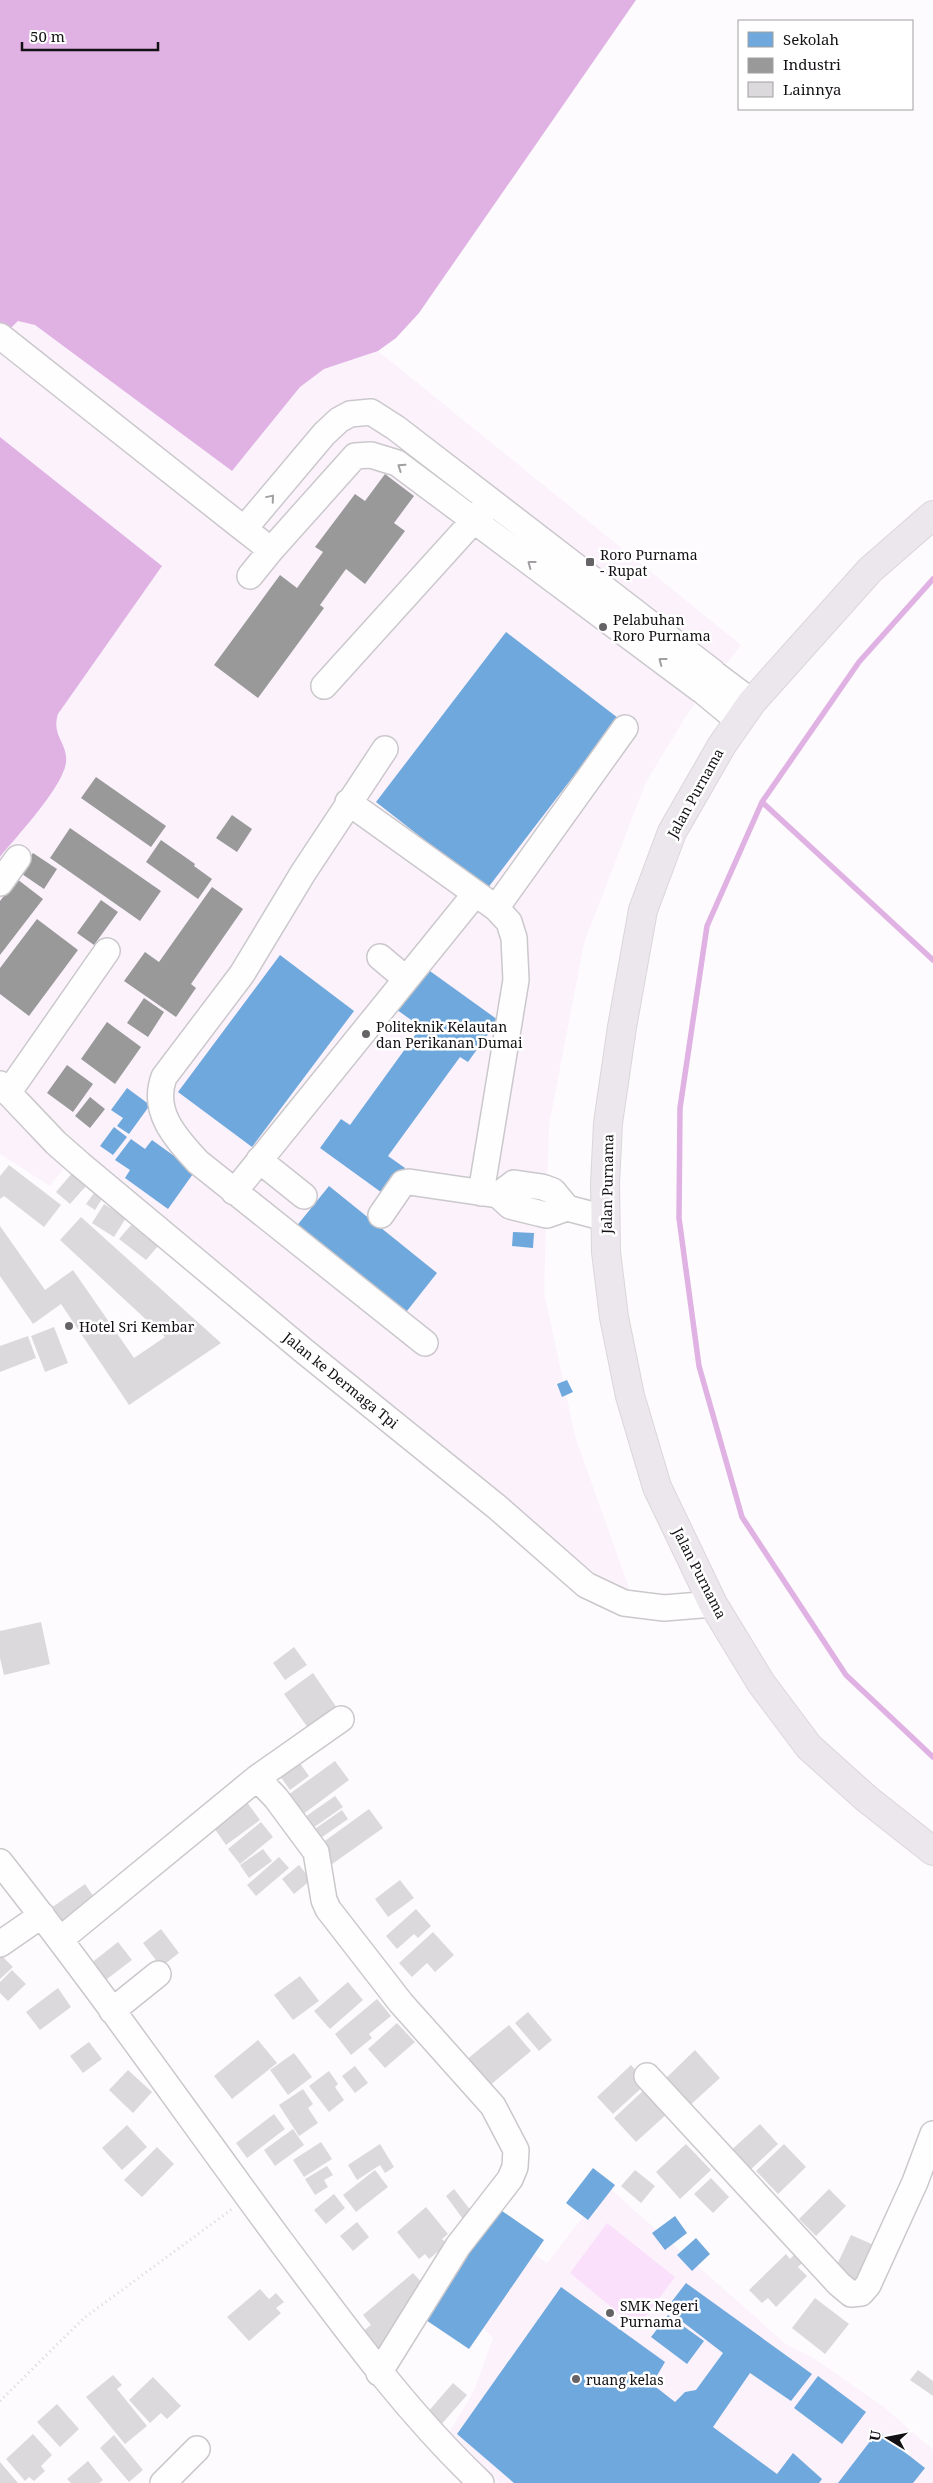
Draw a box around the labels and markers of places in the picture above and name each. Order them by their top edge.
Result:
place label: Roro Purnama - Rupat [600,545,698,580]
marker: Roro Purnama - Rupat [584,556,596,568]
place label: Pelabuhan Roro Purnama [613,610,711,645]
marker: Pelabuhan Roro Purnama [597,621,609,633]
place label: Politeknik Kelautan dan Perikanan Dumai [376,1017,523,1052]
marker: Politeknik Kelautan dan Perikanan Dumai [360,1028,372,1040]
place label: Hotel Sri Kembar [79,1317,195,1336]
marker: Hotel Sri Kembar [63,1320,75,1332]
place label: SMK Negeri Purnama [620,2296,699,2331]
marker: SMK Negeri Purnama [604,2307,616,2319]
place label: ruang kelas [586,2370,664,2389]
marker: ruang kelas [570,2373,582,2385]

